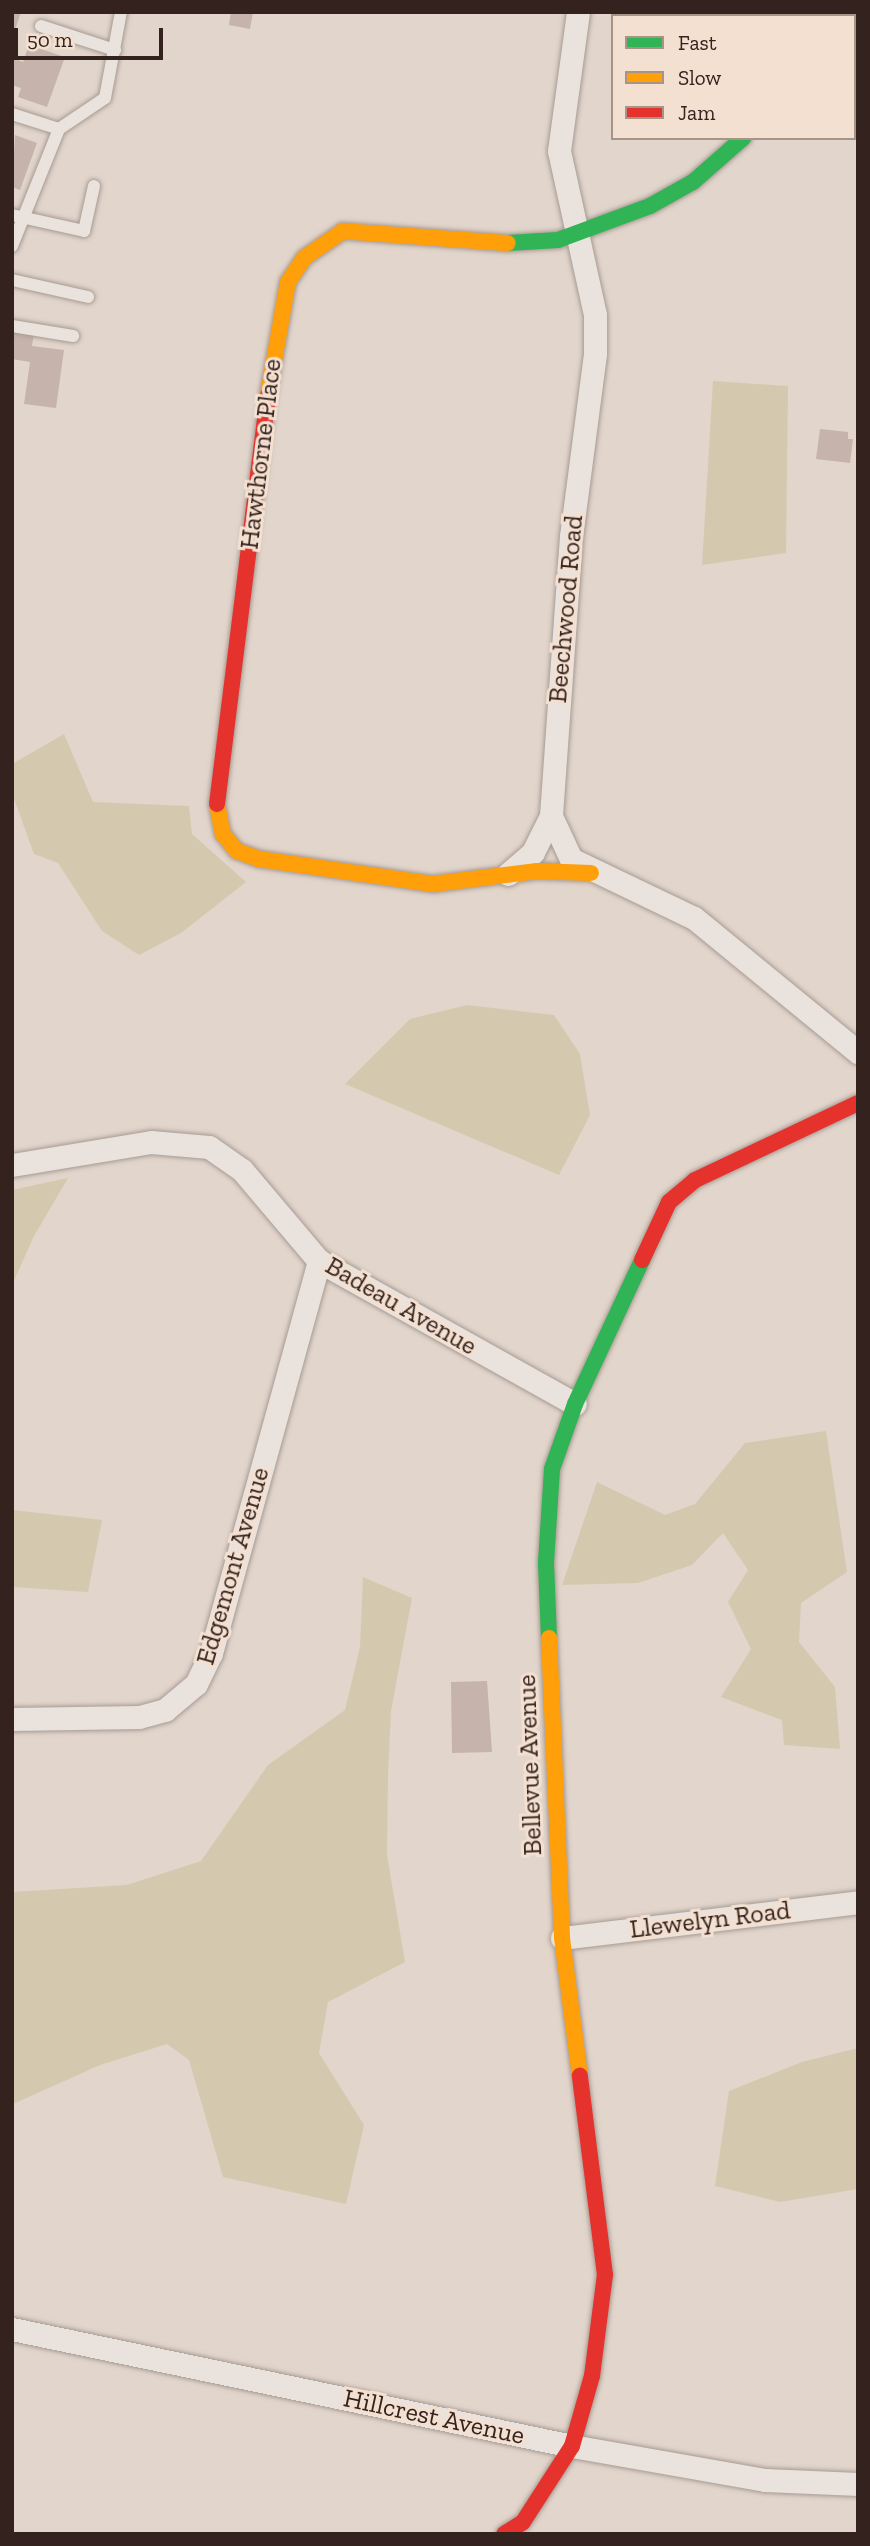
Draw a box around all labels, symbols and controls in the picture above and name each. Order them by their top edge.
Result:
scale bar [18,14,166,58]
legend [611,14,856,140]
text: 50 m [27,27,73,52]
text: Fast [678,30,717,55]
text: Slow [678,65,721,90]
text: Jam [678,100,715,125]
street label: Hawthorne Place [234,357,288,551]
street label: Beechwood Road [542,514,590,704]
street label: Badeau Avenue [320,1250,482,1362]
street label: Edgemont Avenue [190,1463,276,1669]
street label: Bellevue Avenue [511,1674,549,1856]
street label: Llewelyn Road [628,1895,792,1945]
street label: Hillcrest Avenue [340,2382,528,2452]

